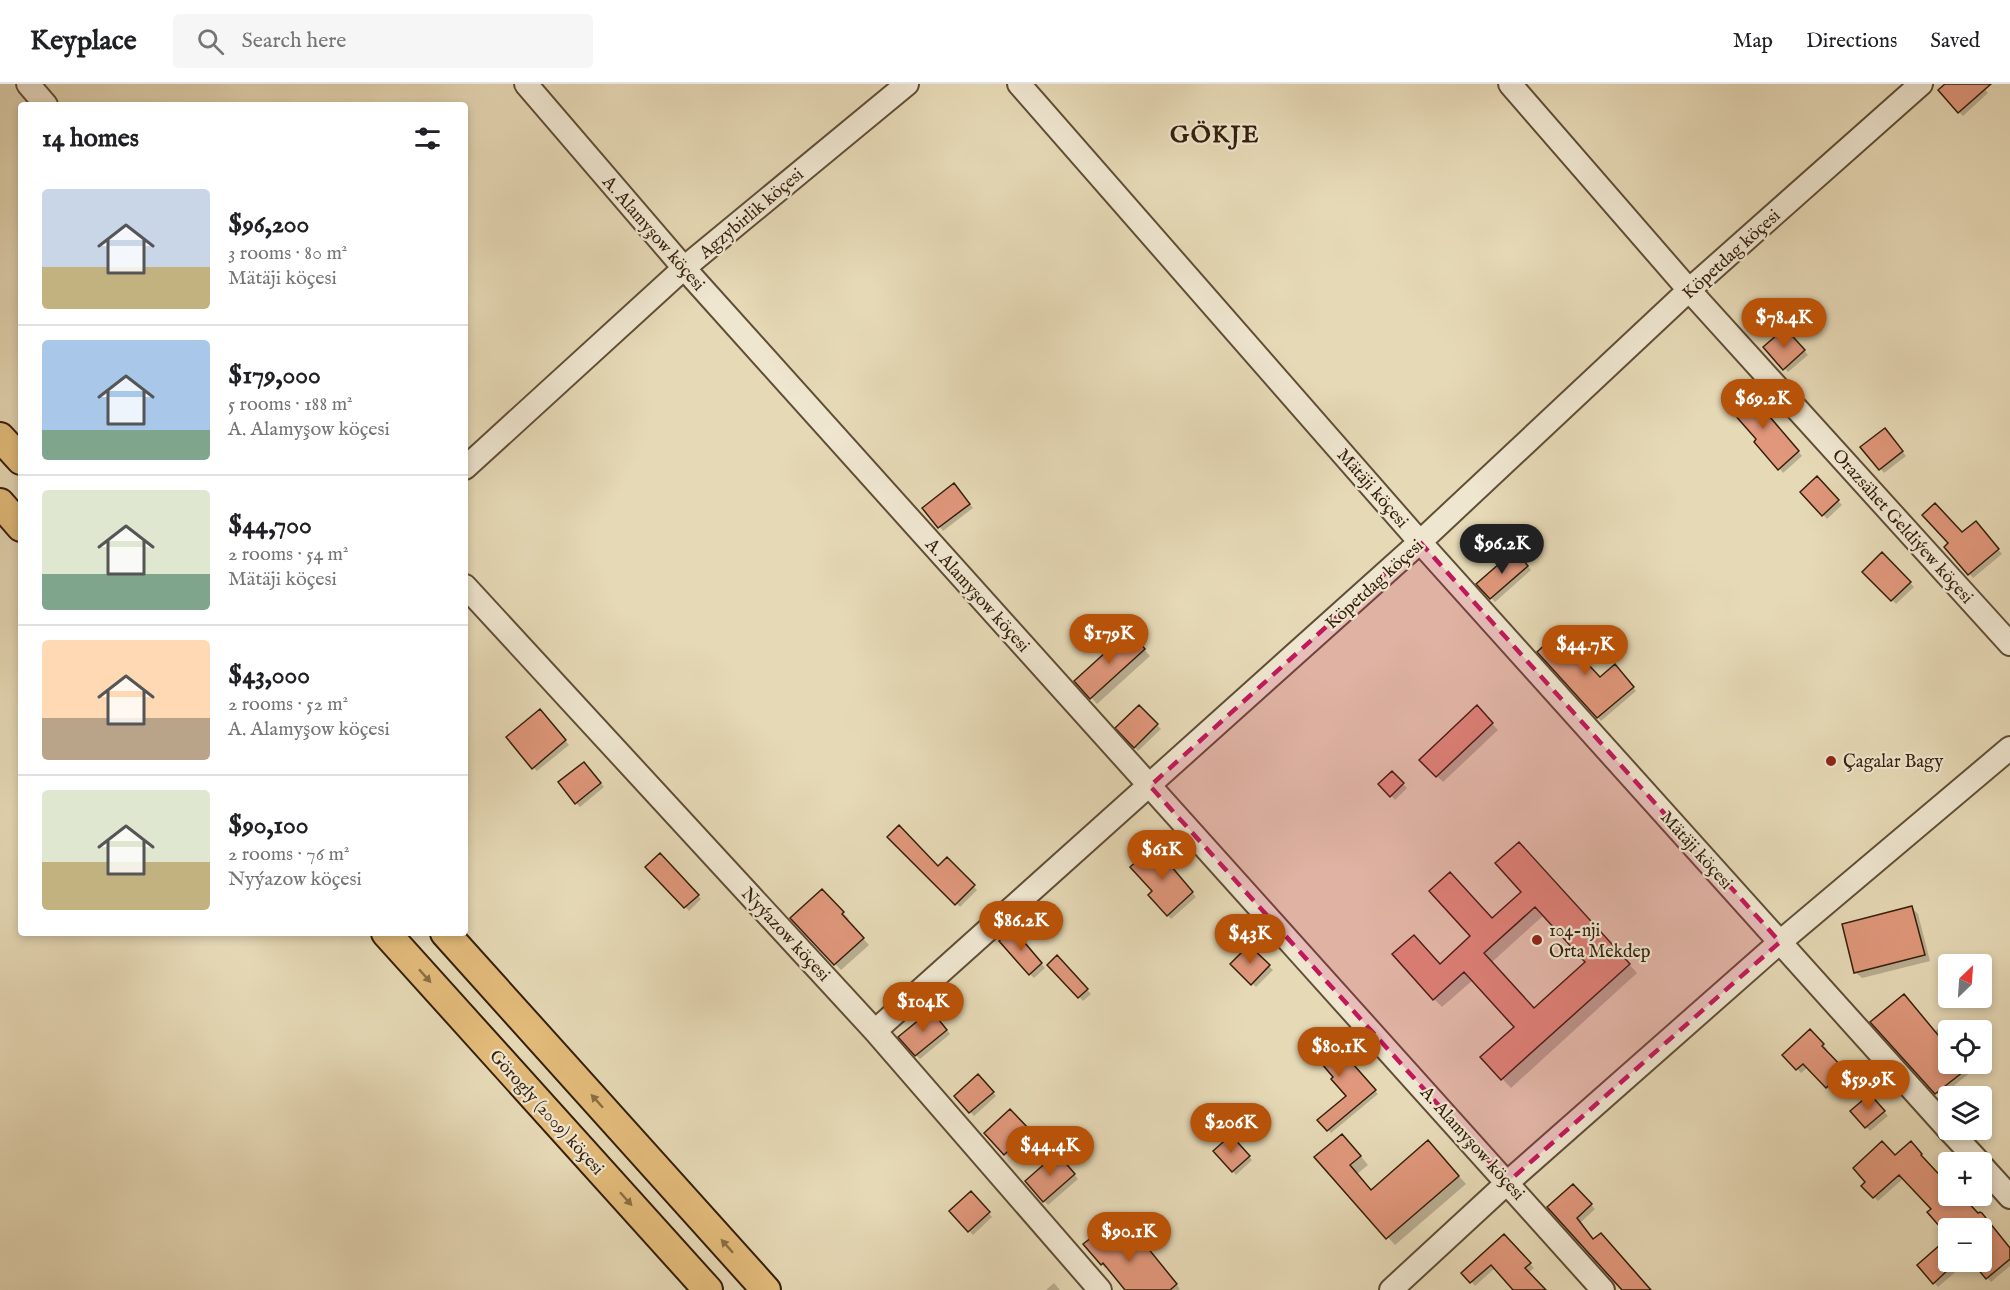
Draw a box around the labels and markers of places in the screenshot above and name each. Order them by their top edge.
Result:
pin: $78.4K [1735,298,1833,349]
pin: $69.2K [1714,379,1812,430]
pin: $96.2K [1453,524,1551,575]
pin: $179K [1067,614,1151,665]
pin: $44.7K [1536,625,1634,676]
place label: Çagalar Bagy [1843,751,1943,774]
marker: Çagalar Bagy [1824,754,1838,768]
pin: $61K [1126,830,1198,881]
pin: $86.2K [972,901,1070,952]
pin: $43K [1214,914,1286,965]
place label: 104-nji Orta Mekdep [1549,920,1651,964]
marker: 104-nji Orta Mekdep [1530,933,1544,947]
pin: $104K [881,982,965,1033]
pin: $80.1K [1290,1027,1388,1078]
pin: $59.9K [1819,1060,1917,1111]
pin: $206K [1189,1103,1273,1154]
pin: $44.4K [1001,1126,1099,1177]
pin: $90.1K [1080,1212,1178,1263]

